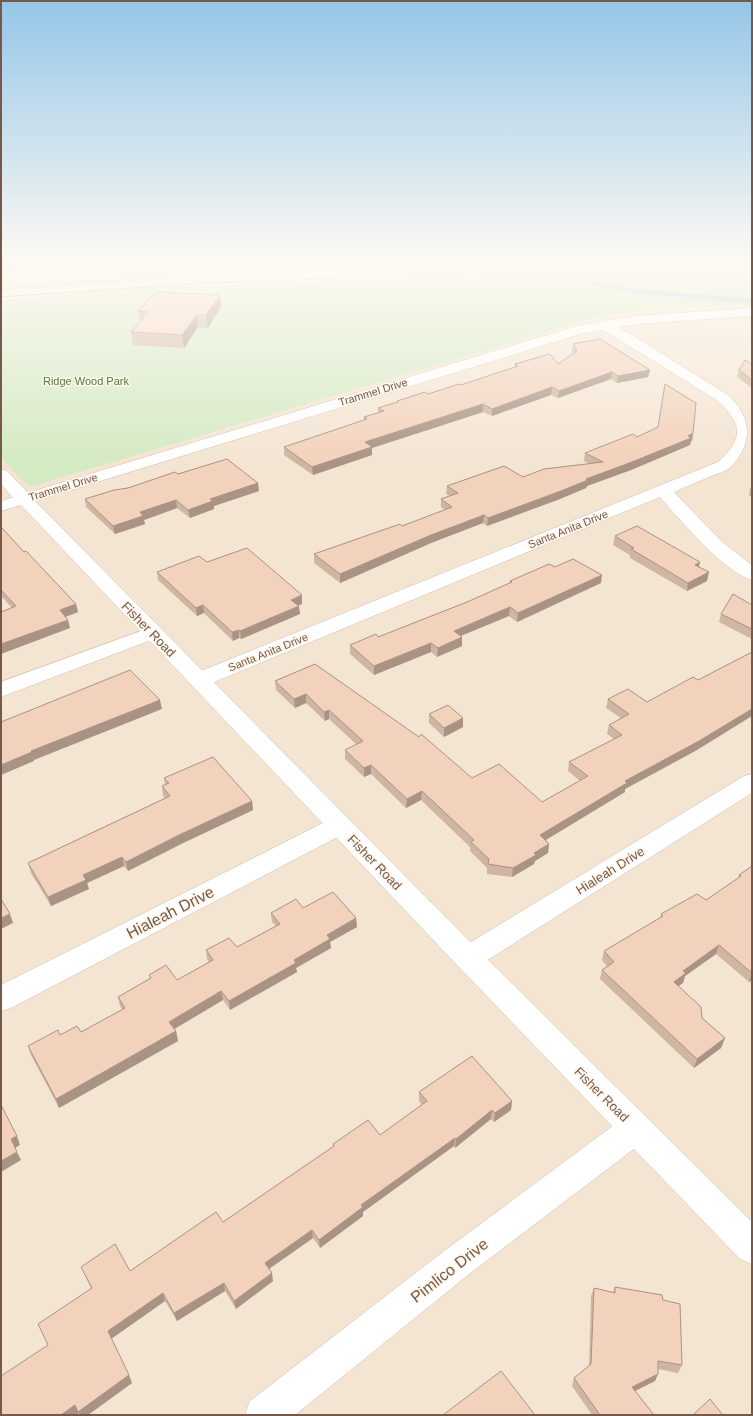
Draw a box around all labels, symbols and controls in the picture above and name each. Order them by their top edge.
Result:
park label: Ridge Wood Park [43,375,129,387]
street label: Trammel Drive [337,376,409,408]
street label: Trammel Drive [27,471,99,503]
street label: Santa Anita Drive [526,508,610,550]
street label: Fisher Road [119,599,179,660]
street label: Santa Anita Drive [226,631,310,673]
street label: Fisher Road [345,832,405,893]
street label: Hialeah Drive [573,843,647,897]
street label: Hialeah Drive [124,883,217,942]
street label: Fisher Road [571,1064,632,1125]
street label: Pimlico Drive [407,1235,491,1306]

